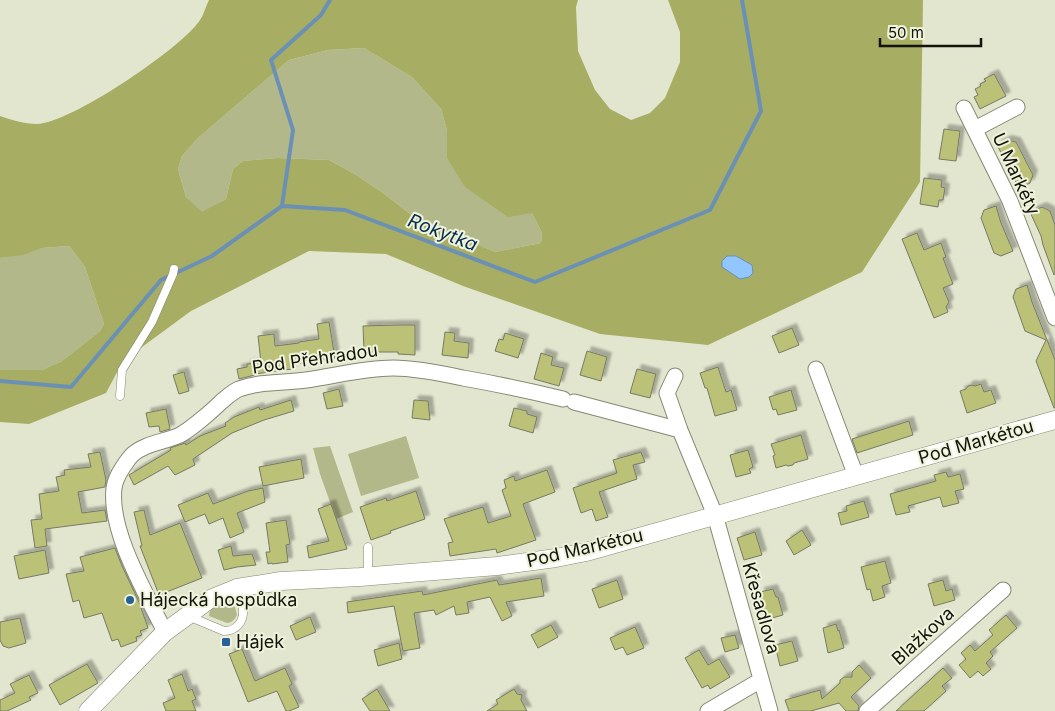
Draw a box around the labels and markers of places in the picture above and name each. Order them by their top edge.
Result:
place label: Hájecká hospůdka [140,589,297,610]
marker: Hájecká hospůdka [124,594,136,606]
place label: Hájek [236,631,284,652]
marker: Hájek [220,636,232,648]

